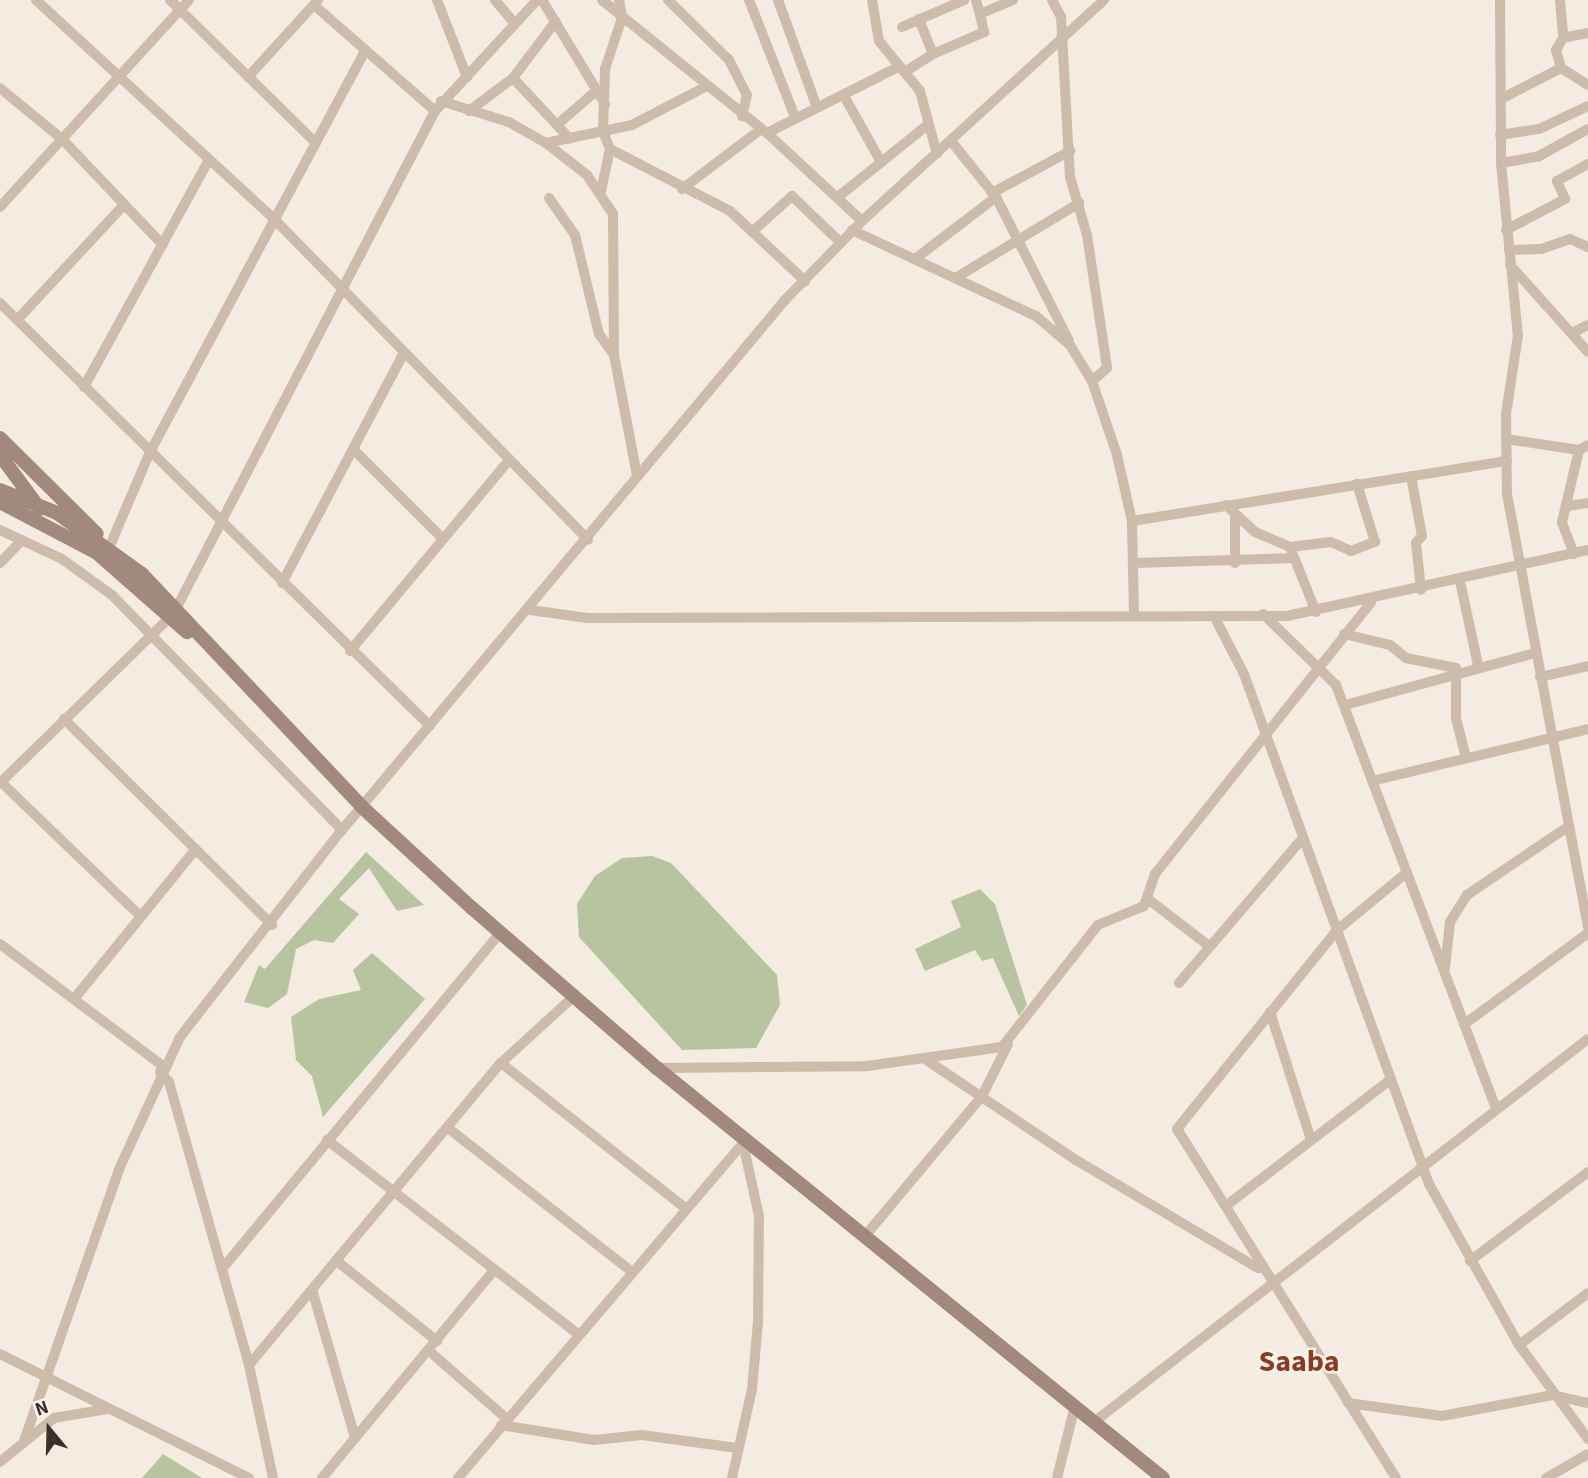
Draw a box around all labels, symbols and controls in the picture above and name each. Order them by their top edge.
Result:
district label: Saaba [1259,1344,1339,1380]
north arrow [14,1394,84,1464]
text: N [32,1394,52,1423]

